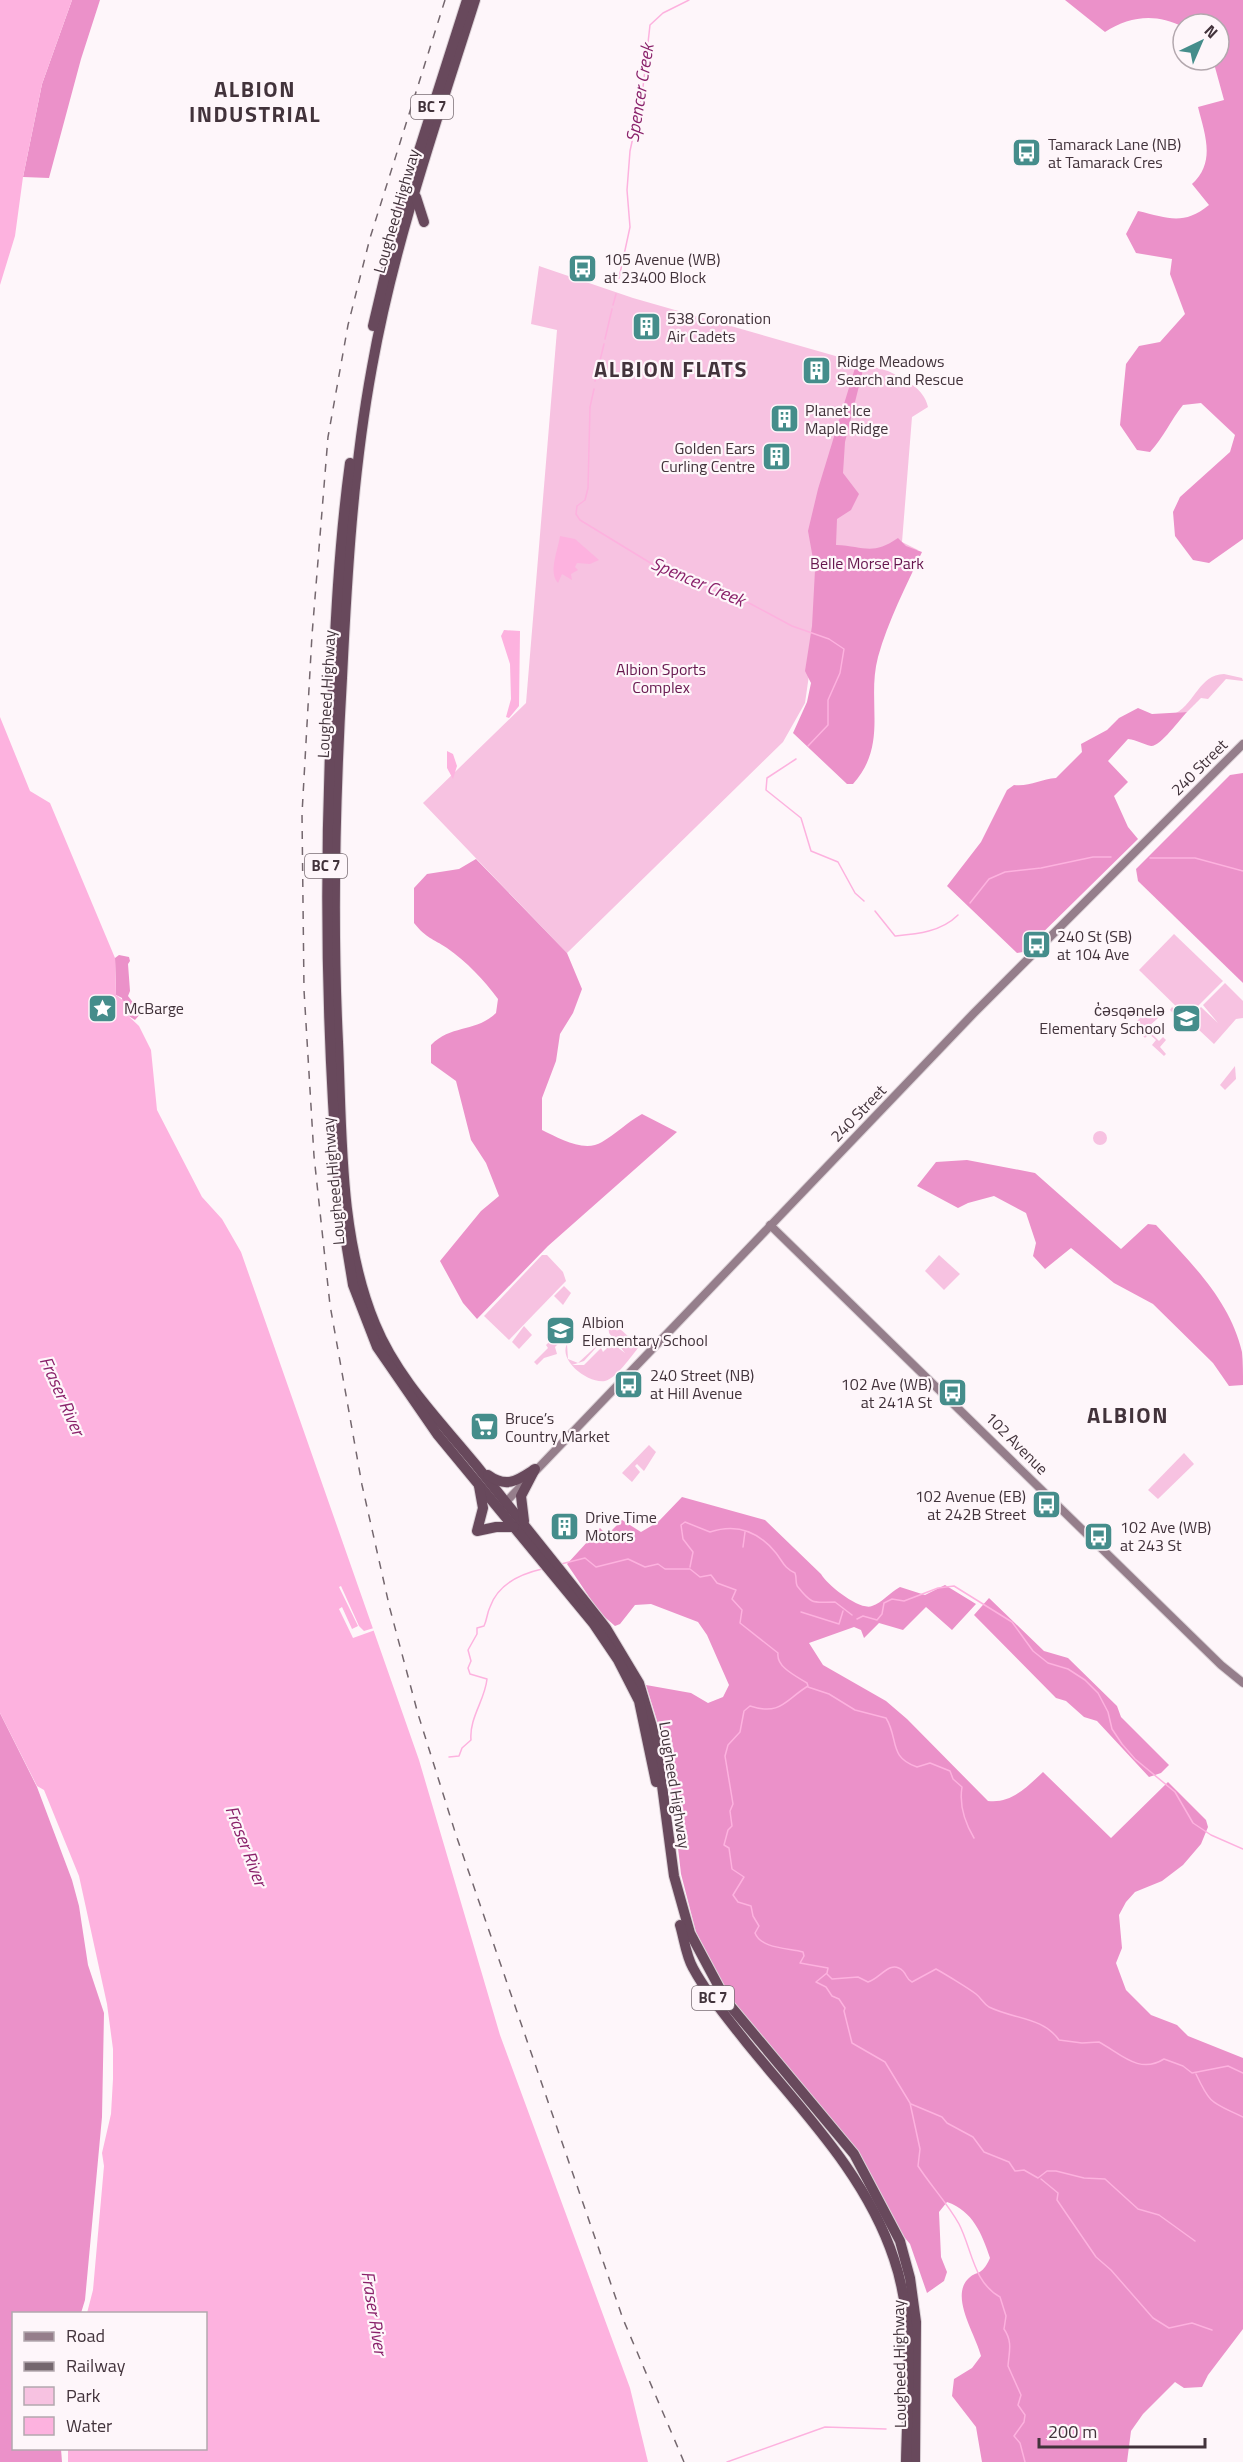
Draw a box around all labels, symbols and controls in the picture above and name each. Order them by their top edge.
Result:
north arrow [1171,12,1231,72]
text: N [1199,19,1224,44]
water label: Spencer Creek [618,40,661,144]
district label: ALBION INDUSTRIAL [189,72,321,131]
road number: BC 7 [411,95,453,119]
place label: Tamarack Lane (NB) at Tamarack Cres [1048,132,1181,174]
bus stop icon: Tamarack Lane (NB) at Tamarack Cres [1011,137,1043,169]
street label: Lougheed Highway [367,146,425,276]
place label: 105 Avenue (WB) at 23400 Block [604,247,720,289]
bus stop icon: 105 Avenue (WB) at 23400 Block [567,252,599,284]
place label: 538 Coronation Air Cadets [667,306,771,348]
building icon: 538 Coronation Air Cadets [630,311,662,343]
place label: Ridge Meadows Search and Rescue [837,349,964,391]
district label: ALBION FLATS [594,352,748,386]
building icon: Ridge Meadows Search and Rescue [800,354,832,386]
place label: Planet Ice Maple Ridge [805,398,888,440]
building icon: Planet Ice Maple Ridge [768,403,800,435]
place label: Golden Ears Curling Centre [661,436,755,478]
building icon: Golden Ears Curling Centre [760,441,792,473]
water label: Spencer Creek [647,550,751,614]
park label: Belle Morse Park [810,551,924,575]
street label: Lougheed Highway [311,629,341,759]
park label: Albion Sports Complex [616,657,706,699]
street label: 240 Street [1165,733,1233,801]
road number: BC 7 [305,854,347,878]
place label: 240 St (SB) at 104 Ave [1057,924,1132,966]
bus stop icon: 240 St (SB) at 104 Ave [1020,929,1052,961]
place icon: McBarge [87,992,119,1024]
place label: McBarge [124,996,184,1020]
place label: c̓əsqənelə Elementary School [1039,998,1165,1040]
school or university icon: c̓əsqənelə Elementary School [1170,1003,1202,1035]
street label: 240 Street [824,1079,892,1147]
street label: Lougheed Highway [315,1116,351,1246]
place label: Albion Elementary School [582,1310,708,1352]
school or university icon: Albion Elementary School [545,1315,577,1347]
water label: Fraser River [33,1352,93,1442]
place label: 240 Street (NB) at Hill Avenue [650,1363,754,1405]
bus stop icon: 240 Street (NB) at Hill Avenue [613,1368,645,1400]
place label: 102 Ave (WB) at 241A St [841,1372,932,1414]
bus stop icon: 102 Ave (WB) at 241A St [937,1377,969,1409]
district label: ALBION [1087,1398,1169,1432]
place label: Bruce’s Country Market [505,1406,610,1448]
street label: 102 Avenue [980,1406,1054,1480]
supermarket icon: Bruce’s Country Market [468,1411,500,1443]
place label: 102 Avenue (EB) at 242B Street [915,1484,1026,1526]
bus stop icon: 102 Avenue (EB) at 242B Street [1031,1489,1063,1521]
place label: Drive Time Motors [585,1505,657,1547]
building icon: Drive Time Motors [548,1510,580,1542]
place label: 102 Ave (WB) at 243 St [1120,1515,1211,1557]
bus stop icon: 102 Ave (WB) at 243 St [1083,1520,1115,1552]
street label: Lougheed Highway [653,1720,697,1851]
water label: Fraser River [219,1802,275,1892]
road number: BC 7 [692,1986,734,2010]
water label: Fraser River [355,2269,395,2359]
street label: Lougheed Highway [886,2299,912,2428]
legend [12,2312,207,2450]
text: Road [66,2322,105,2349]
text: Railway [66,2352,126,2379]
text: Park [66,2382,101,2409]
scale bar [1039,2411,1206,2449]
text: Water [66,2412,112,2439]
text: 200 m [1048,2418,1097,2445]

